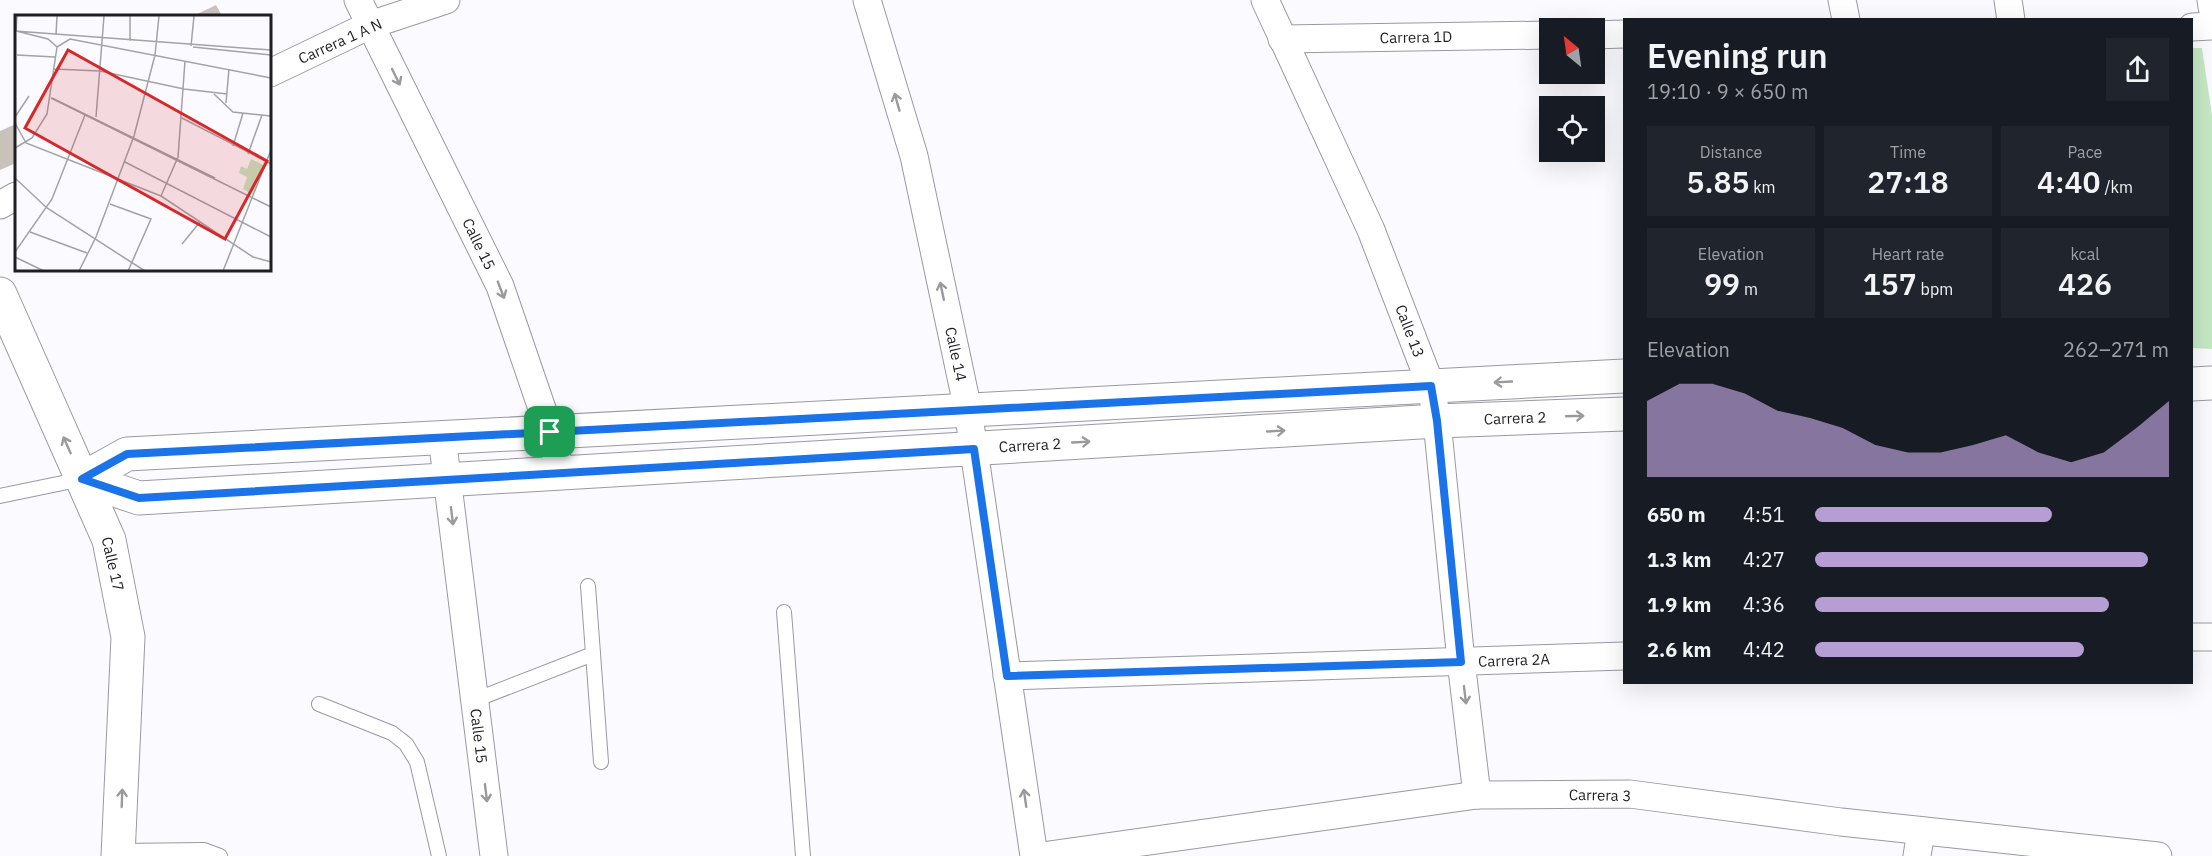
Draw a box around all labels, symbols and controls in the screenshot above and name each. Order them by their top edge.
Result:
street label: Carrera 1 A N [295,14,385,68]
inset map [15,15,272,272]
north arrow [1539,18,1605,84]
map controls [1539,18,1605,162]
street label: Carrera 1D [1380,27,1452,47]
text: Evening run [1647,34,1828,77]
button: share [2106,38,2169,101]
one-way arrow [390,68,402,86]
text: 19:10 · 9 × 650 m [1647,78,1808,105]
one-way arrow [891,93,903,112]
button: locate [1539,96,1605,162]
text: Distance [1700,142,1762,162]
text: Time [1890,142,1926,162]
text: Pace [2068,142,2102,162]
text: 5.85 [1686,162,1749,201]
text: 27:18 [1867,162,1949,201]
text: 4:40 [2037,162,2101,201]
text: km [1749,177,1776,197]
text: /km [2101,177,2133,197]
street label: Calle 15 [458,215,500,273]
text: Elevation [1698,244,1764,264]
text: Heart rate [1872,244,1944,264]
text: kcal [2070,244,2100,264]
text: 99 [1704,264,1740,303]
text: 157 [1863,264,1917,303]
text: 426 [2058,264,2112,303]
text: m [1740,279,1758,299]
text: bpm [1917,279,1953,299]
one-way arrow [496,280,507,299]
one-way arrow [936,282,948,301]
street label: Calle 13 [1391,302,1429,360]
street label: Calle 14 [941,325,971,383]
text: Elevation [1647,336,1730,363]
text: 262–271 m [2063,336,2169,363]
one-way arrow [1494,377,1514,388]
pin [524,406,575,457]
street label: Carrera 2 [1483,407,1547,429]
one-way arrow [1565,410,1585,422]
icon: arrive [533,415,566,448]
one-way arrow [1265,425,1285,436]
street label: Carrera 2 [998,434,1062,456]
one-way arrow [61,437,73,455]
one-way arrow [1071,437,1091,448]
text: 650 m [1647,501,1706,528]
text: 4:51 [1743,501,1785,528]
one-way arrow [446,506,457,526]
street label: Calle 17 [98,535,128,593]
text: 1.3 km [1647,546,1711,573]
text: 4:27 [1743,546,1785,573]
text: 1.9 km [1647,591,1711,618]
text: 4:36 [1743,591,1785,618]
text: 2.6 km [1647,636,1711,663]
text: 4:42 [1743,636,1785,663]
street label: Carrera 2A [1478,649,1551,671]
one-way arrow [1460,684,1471,704]
street label: Calle 15 [466,707,492,765]
one-way arrow [481,783,492,802]
street label: Carrera 3 [1569,785,1631,805]
one-way arrow [116,788,127,808]
one-way arrow [1020,789,1031,809]

